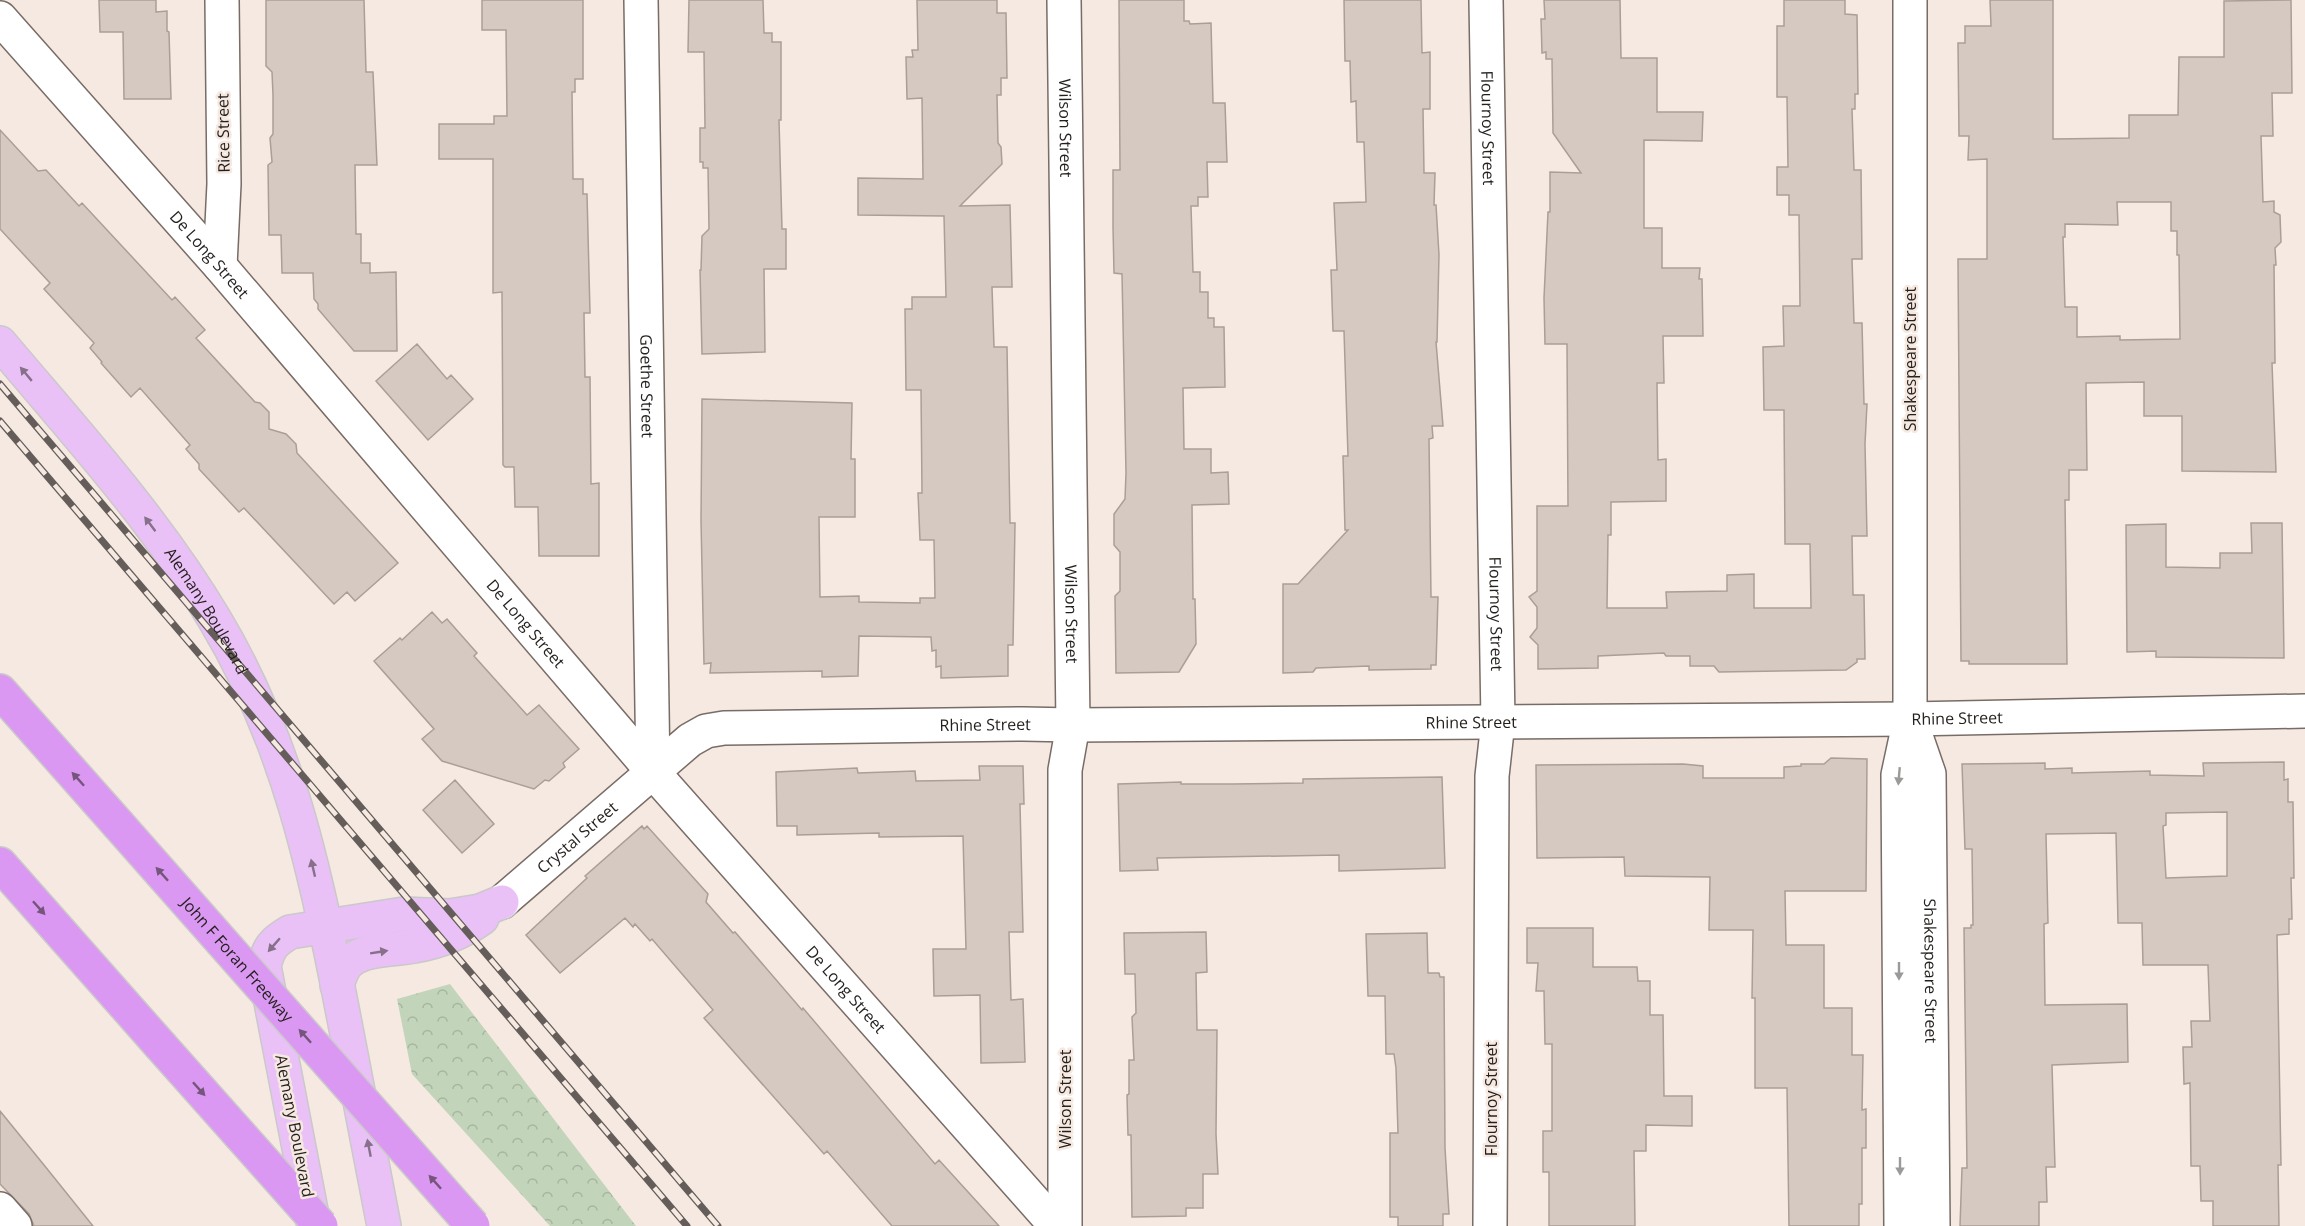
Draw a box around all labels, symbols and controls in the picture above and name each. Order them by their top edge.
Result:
street label: Flournoy Street [1476,71,1500,186]
street label: Wilson Street [1054,78,1077,178]
street label: Rice Street [211,93,235,173]
street label: De Long Street [165,206,254,303]
street label: Shakespeare Street [1899,286,1921,431]
street label: Goethe Street [635,334,659,438]
one-way arrow [20,367,33,382]
one-way arrow [144,517,156,532]
street label: Alemany Boulevard [160,543,254,678]
street label: Flournoy Street [1484,556,1508,672]
street label: Wilson Street [1060,564,1083,664]
street label: De Long Street [482,574,570,673]
street label: Rhine Street [1911,706,2003,730]
street label: Rhine Street [1425,711,1517,733]
street label: Rhine Street [939,713,1031,736]
one-way arrow [1894,767,1904,786]
one-way arrow [72,772,85,787]
street label: Crystal Street [532,796,622,878]
one-way arrow [308,859,317,878]
one-way arrow [155,867,169,882]
street label: John F Foran Freeway [175,891,299,1027]
street label: Shakespeare Street [1919,898,1942,1043]
one-way arrow [32,900,45,915]
one-way arrow [268,937,281,952]
street label: De Long Street [801,941,891,1038]
one-way arrow [370,947,389,956]
one-way arrow [1894,962,1904,981]
one-way arrow [299,1028,312,1044]
street label: Flournoy Street [1480,1041,1502,1156]
street label: Wilson Street [1054,1049,1076,1148]
street label: Alemany Boulevard [270,1053,320,1199]
one-way arrow [192,1081,205,1096]
one-way arrow [364,1138,373,1157]
one-way arrow [1895,1157,1905,1176]
one-way arrow [429,1175,442,1190]

